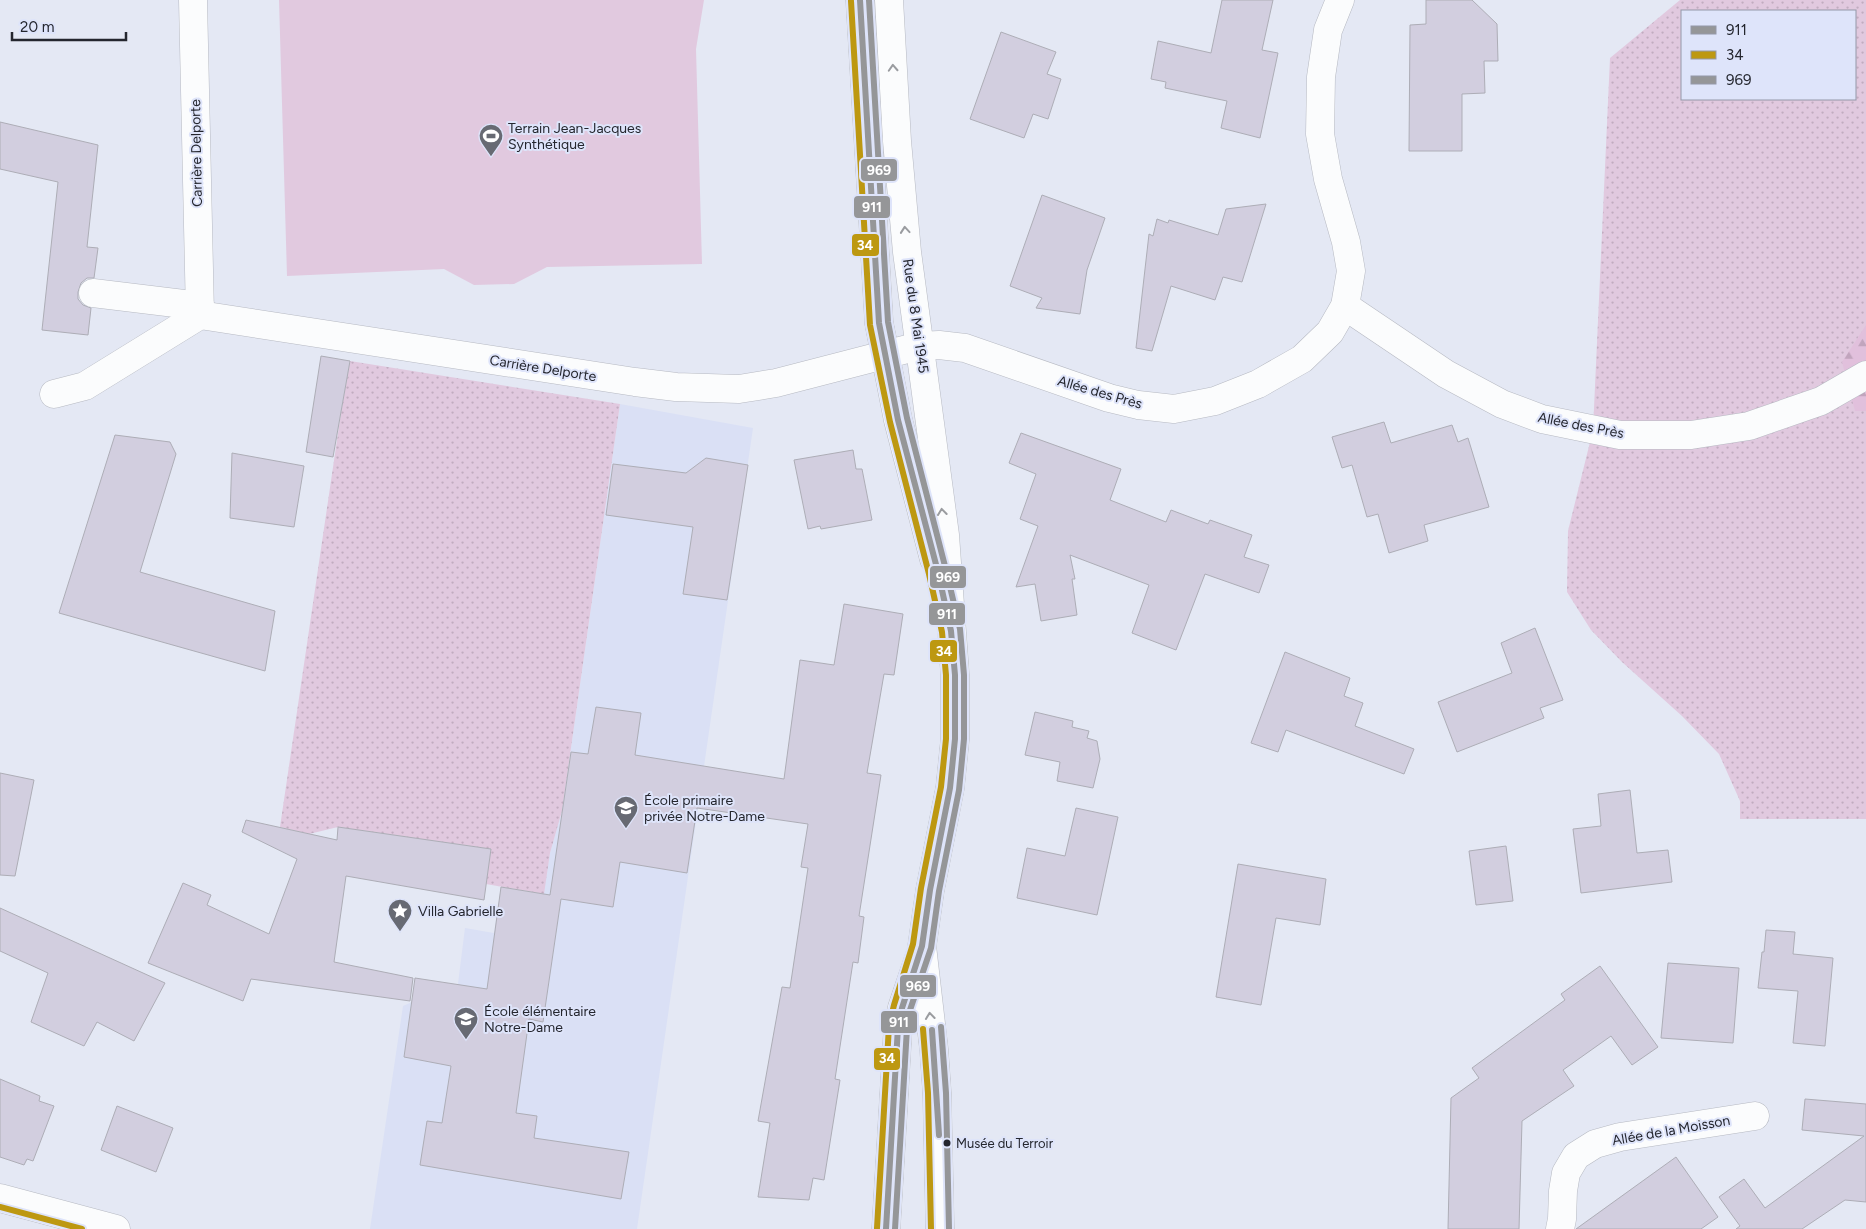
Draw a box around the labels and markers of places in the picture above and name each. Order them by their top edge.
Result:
place label: Terrain Jean-Jacques Synthétique [508,120,641,153]
sports icon: Terrain Jean-Jacques Synthétique [478,123,504,157]
place label: École primaire privée Notre-Dame [644,792,765,825]
school or university icon: École primaire privée Notre-Dame [613,795,639,829]
place icon: Villa Gabrielle [387,898,413,932]
place label: Villa Gabrielle [418,903,503,920]
place label: École élémentaire Notre-Dame [484,1003,596,1036]
school or university icon: École élémentaire Notre-Dame [453,1006,479,1040]
place label: Musée du Terroir [956,1136,1054,1151]
marker: Musée du Terroir [942,1138,952,1148]

